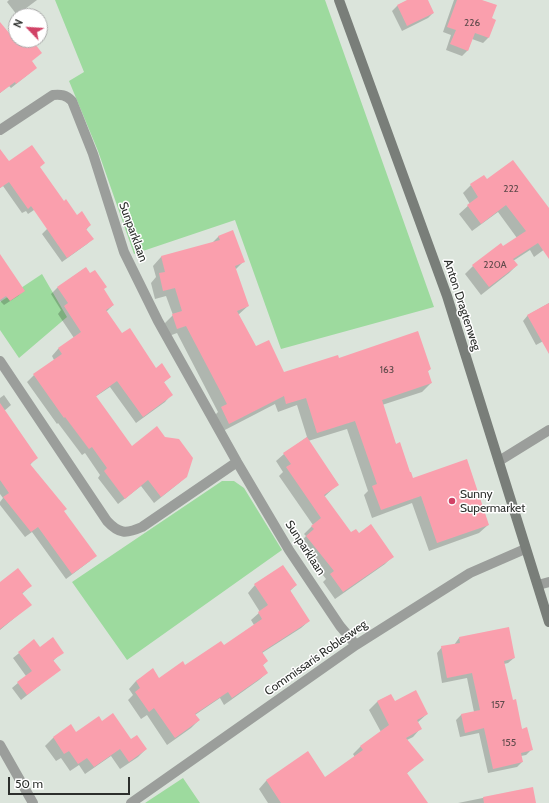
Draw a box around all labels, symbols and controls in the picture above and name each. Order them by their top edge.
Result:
north arrow [8,8,48,48]
text: N [10,17,26,30]
house number: 226 [464,17,480,29]
house number: 222 [503,183,519,195]
street label: Sunparklaan [116,200,150,264]
street label: Anton Dragtenweg [440,257,484,353]
house number: 220A [483,259,507,271]
house number: 163 [380,364,394,376]
place label: Sunny Supermarket [460,487,525,515]
marker: Sunny Supermarket [447,496,457,506]
street label: Sunparklaan [282,518,328,578]
street label: Commissaris Roblesweg [262,617,370,699]
house number: 157 [491,699,505,711]
house number: 155 [502,737,516,749]
scale bar [10,769,132,795]
text: 50 m [15,776,43,791]

